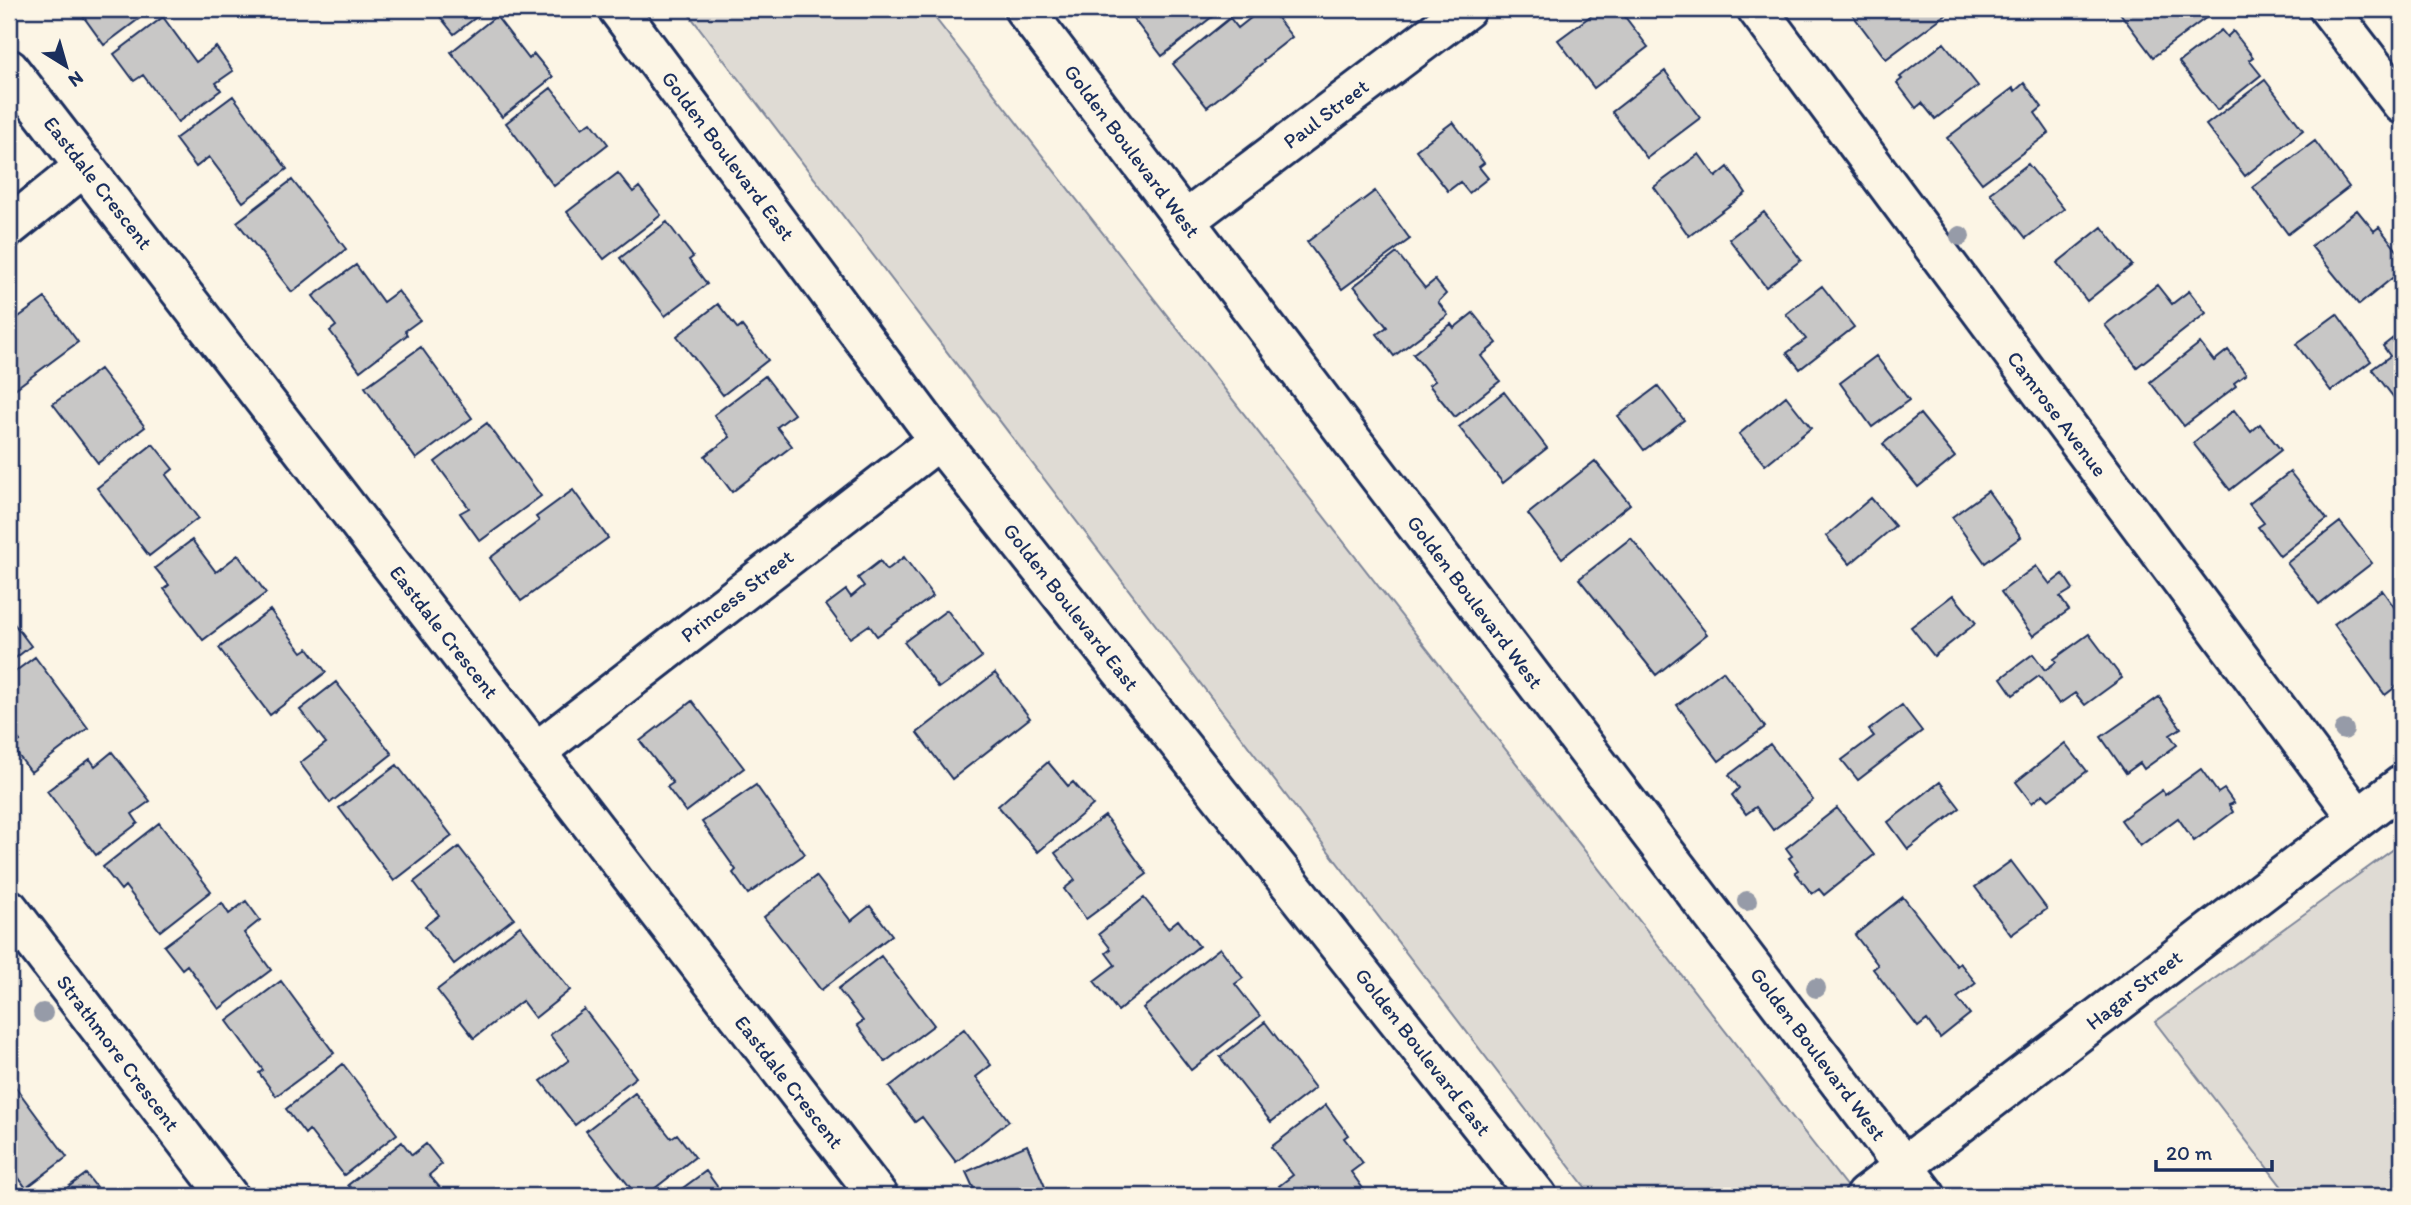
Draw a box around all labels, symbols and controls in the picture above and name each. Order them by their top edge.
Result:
north arrow [32,32,102,102]
street label: Golden Boulevard West [1059,59,1206,242]
text: N [64,66,88,92]
street label: Golden Boulevard East [656,66,800,245]
street label: Paul Street [1278,73,1373,154]
street label: Eastdale Crescent [39,111,158,254]
street label: Camrose Avenue [2002,346,2113,481]
street label: Golden Boulevard West [1402,510,1549,693]
street label: Golden Boulevard East [998,518,1145,696]
street label: Princess Street [675,544,798,647]
street label: Eastdale Crescent [385,560,504,703]
street label: Hagar Street [2081,944,2187,1035]
street label: Golden Boulevard West [1745,962,1892,1145]
street label: Golden Boulevard East [1350,963,1497,1141]
street label: Strathmore Crescent [52,970,185,1136]
street label: Eastdale Crescent [730,1010,849,1153]
scale bar [2156,1128,2271,1172]
text: 20 m [2166,1140,2213,1165]

